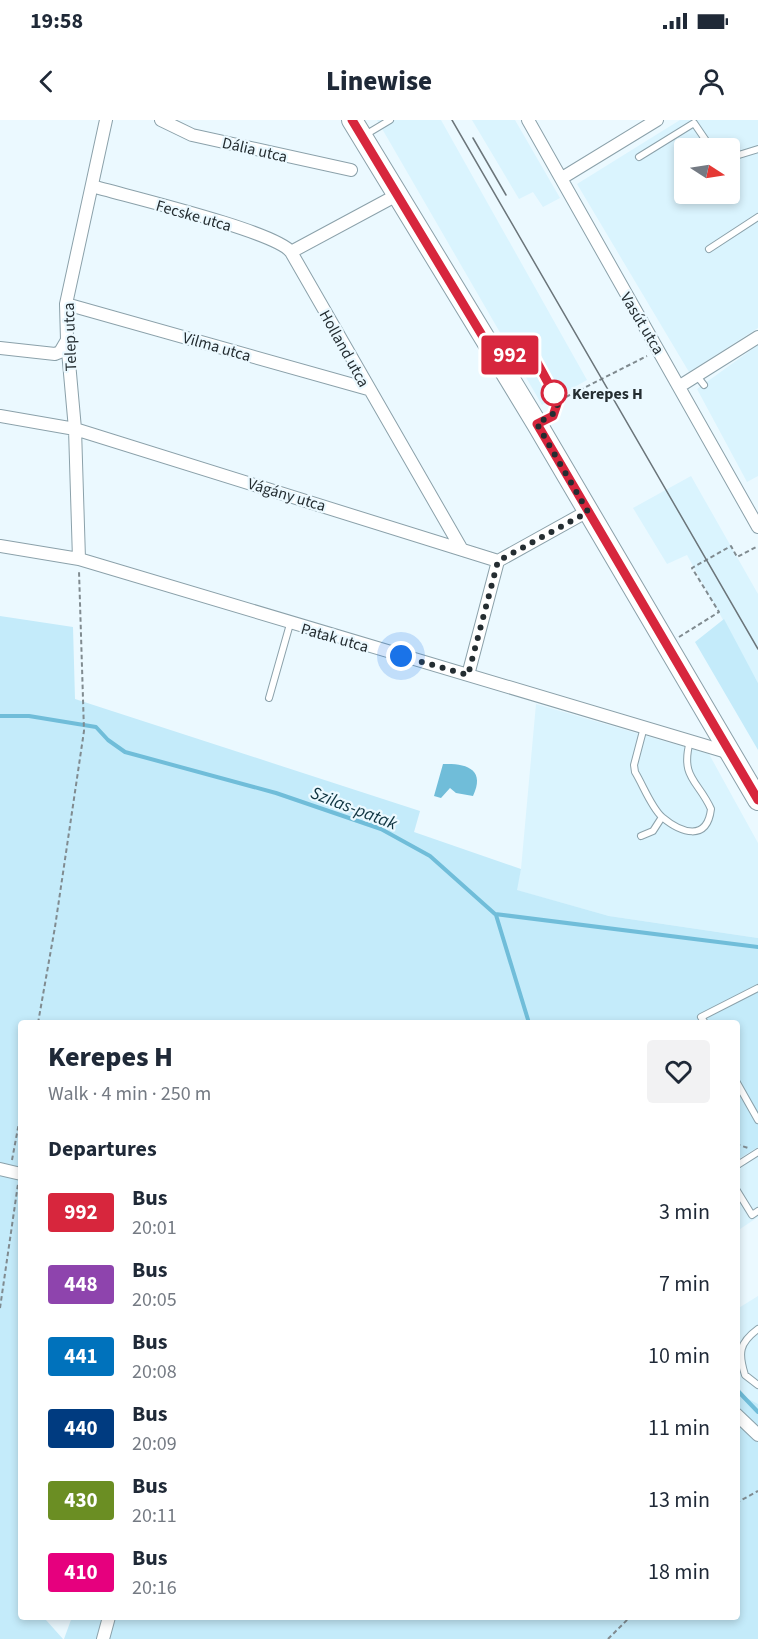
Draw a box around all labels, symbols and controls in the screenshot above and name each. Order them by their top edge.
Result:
text: 19:58 [30,5,83,37]
text: Linewise [326,62,432,101]
icon: back [30,65,63,98]
icon: person [695,65,728,98]
street label: Dália utca [220,132,290,168]
north arrow [674,138,740,204]
map controls [674,138,740,204]
street label: Fecske utca [153,195,234,237]
street label: Vasút utca [615,288,669,359]
street label: Telep utca [58,302,82,372]
street label: Holland utca [314,306,374,391]
street label: Vilma utca [180,327,253,367]
line badge: 992 [476,336,544,374]
text: 992 [493,340,527,370]
marker: Kerepes H [541,380,567,406]
place label: Kerepes H [572,383,643,405]
street label: Vágány utca [245,473,328,517]
street label: Patak utca [298,618,371,658]
your location [386,641,416,671]
water label: Szilas-patak [307,781,401,837]
text: Kerepes H [48,1037,173,1077]
button: heart [647,1040,710,1103]
text: Walk · 4 min · 250 m [48,1080,211,1108]
text: Departures [48,1133,157,1165]
text: Bus [132,1182,168,1214]
text: 3 min [659,1196,710,1228]
text: 992 [64,1197,98,1227]
text: 20:01 [132,1214,177,1242]
text: Bus [132,1254,168,1286]
text: 7 min [659,1268,710,1300]
text: 448 [64,1269,98,1299]
text: 20:05 [132,1286,177,1314]
text: Bus [132,1326,168,1358]
text: 10 min [648,1340,710,1372]
text: 441 [64,1341,98,1371]
text: 20:08 [132,1358,177,1386]
text: Bus [132,1398,168,1430]
text: 11 min [648,1412,710,1444]
text: 440 [64,1413,98,1443]
text: 20:09 [132,1430,177,1458]
text: Bus [132,1470,168,1502]
text: 13 min [648,1484,710,1516]
text: 430 [64,1485,98,1515]
text: 20:11 [132,1502,177,1530]
text: Bus [132,1542,168,1574]
text: 18 min [648,1556,710,1588]
text: 410 [64,1557,98,1587]
text: 20:16 [132,1574,177,1602]

